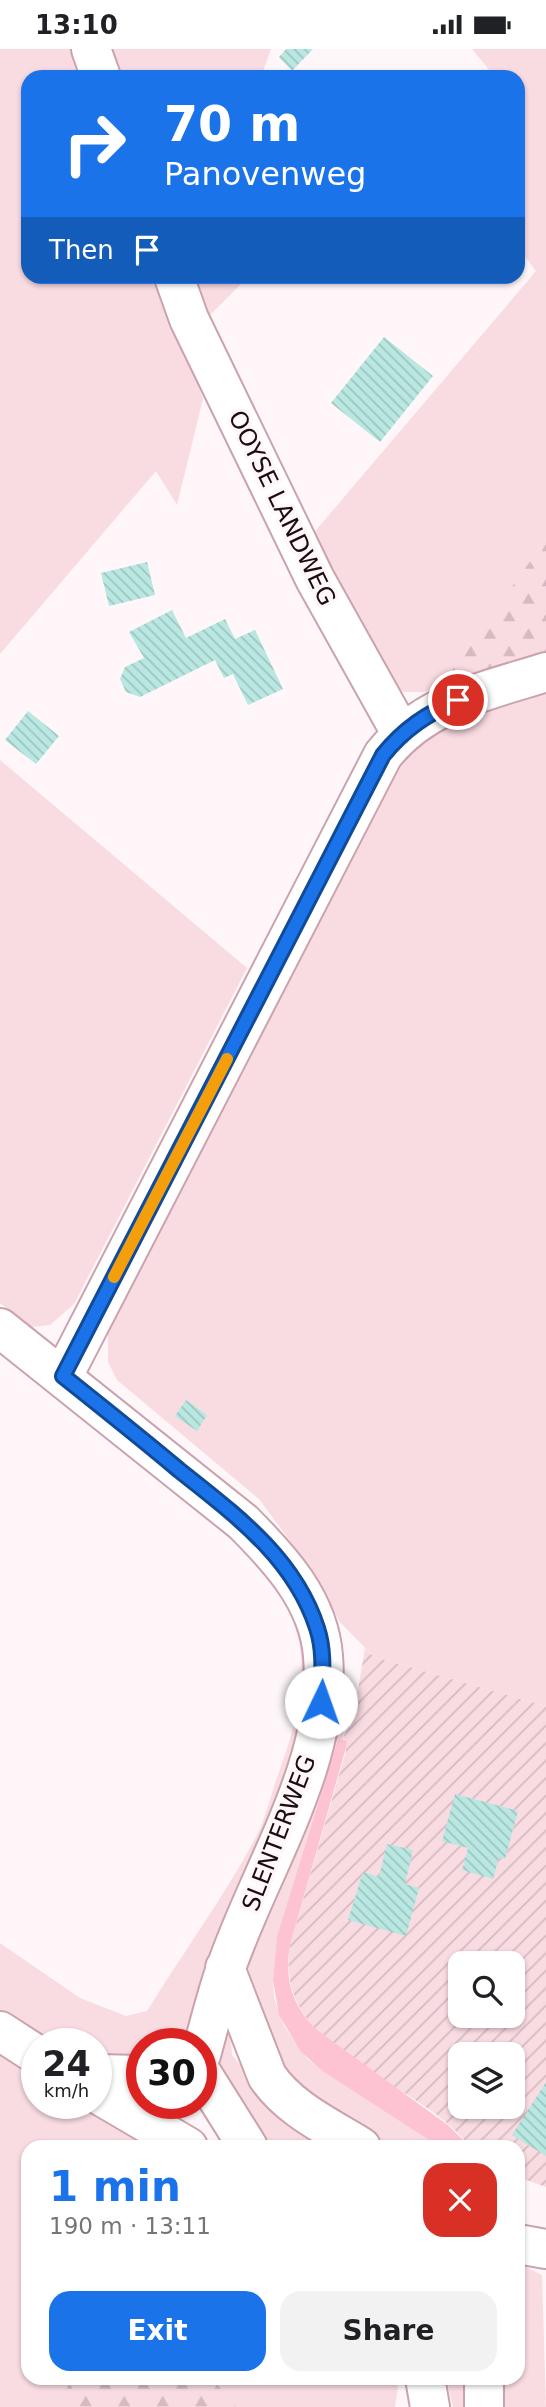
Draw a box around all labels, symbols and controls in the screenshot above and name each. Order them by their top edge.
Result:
text: 13:10 [35,10,118,40]
text: 70 m [164,96,300,153]
icon: right [49,98,140,189]
text: Panovenweg [164,155,366,193]
icon: arrive [128,231,166,269]
text: Then [49,235,114,265]
street label: OOYSE LANDWEG [223,406,341,610]
pin [428,670,488,730]
icon: arrive [439,681,477,719]
position arrow [284,1665,358,1739]
street label: SLENTERWEG [236,1751,322,1915]
map controls [448,1951,525,2119]
button: search [448,1951,525,2028]
speed limit sign: 30 [126,2028,217,2119]
button: layers [448,2042,525,2119]
text: 24 [42,2044,91,2084]
text: km/h [44,2080,89,2101]
text: 1 min [49,2162,181,2211]
button: close [423,2163,497,2237]
text: 190 m · 13:11 [49,2213,211,2239]
button: Exit [49,2291,266,2371]
button: Share [280,2291,497,2371]

